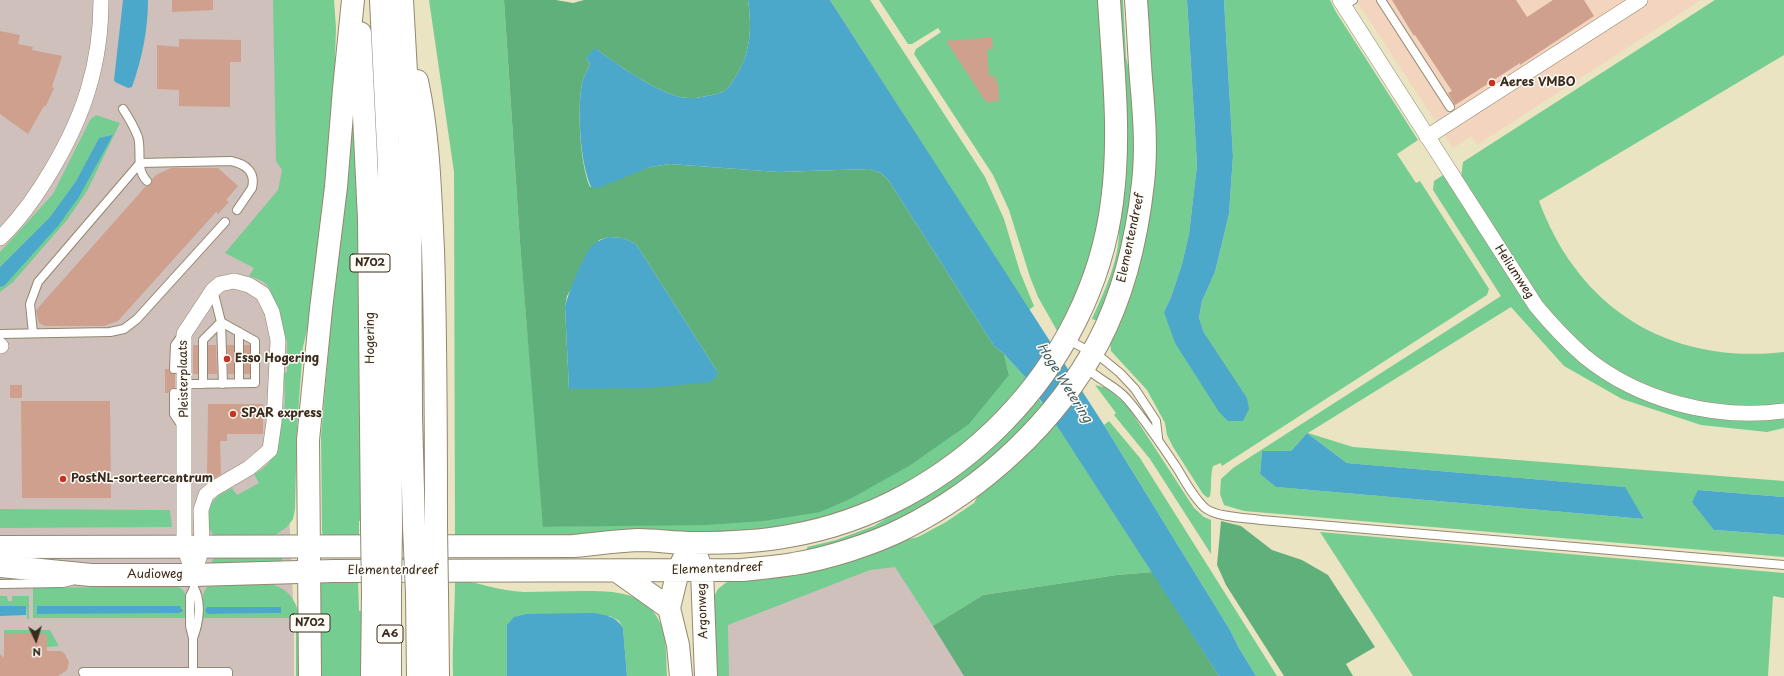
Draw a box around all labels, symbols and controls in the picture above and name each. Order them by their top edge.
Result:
place label: Aeres VMBO [1500,76,1575,90]
marker: Aeres VMBO [1487,78,1497,88]
street label: Elementendreef [1115,192,1147,284]
street label: Heliumweg [1491,242,1537,302]
road number: N702 [350,254,390,272]
street label: Hogering [364,312,378,364]
street label: Pleisterplaats [176,340,192,418]
water label: Hoge Wetering [1033,340,1095,426]
place label: Esso Hogering [235,352,319,366]
marker: Esso Hogering [222,354,232,364]
place label: SPAR express [241,407,322,421]
marker: SPAR express [228,409,238,419]
place label: PostNL-sorteercentrum [71,472,213,486]
marker: PostNL-sorteercentrum [58,474,68,484]
street label: Elementendreef [671,560,763,578]
street label: Elementendreef [348,564,438,578]
street label: Audioweg [127,568,183,582]
street label: Argonweg [695,583,711,639]
road number: N702 [290,614,330,632]
north arrow [16,620,56,660]
road number: A6 [377,625,403,643]
text: N [32,644,42,661]

